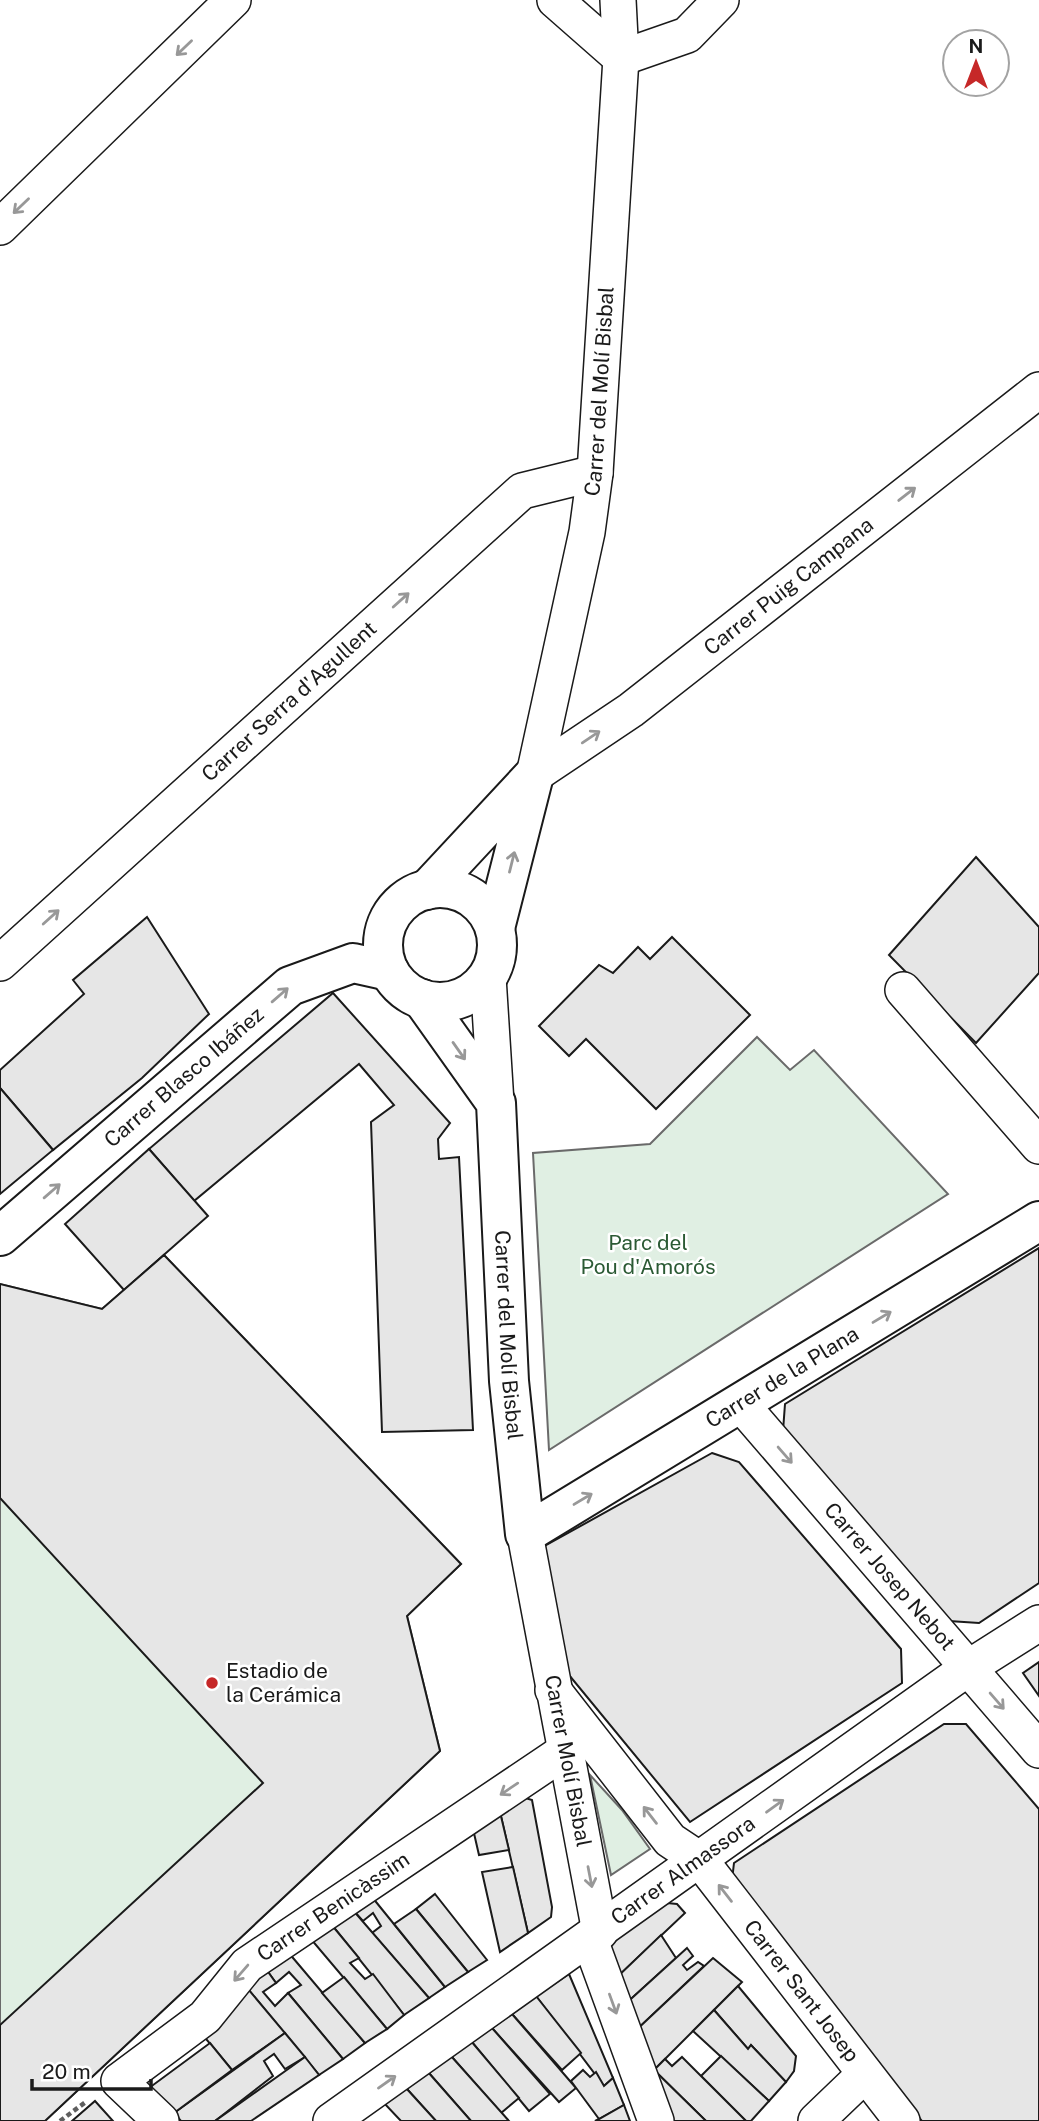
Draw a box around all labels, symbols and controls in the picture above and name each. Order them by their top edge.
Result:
north arrow [941,28,1011,98]
text: N [969,35,983,57]
one-way arrow [176,39,193,56]
one-way arrow [13,198,30,215]
street label: Carrer del Molí Bisbal [579,286,619,498]
one-way arrow [897,487,915,502]
street label: Carrer Puig Campana [699,512,878,660]
one-way arrow [392,592,410,608]
street label: Carrer Serra d'Agullent [196,616,381,786]
one-way arrow [580,730,600,744]
one-way arrow [506,851,519,874]
one-way arrow [42,909,60,925]
one-way arrow [271,987,289,1003]
street label: Carrer Blasco Ibáñez [99,1002,268,1152]
one-way arrow [452,1041,466,1060]
one-way arrow [42,1183,60,1199]
street label: Carrer del Molí Bisbal [490,1229,528,1441]
park label: Parc del Pou d'Amorós [580,1230,716,1279]
one-way arrow [871,1309,891,1323]
street label: Carrer de la Plana [701,1321,863,1433]
one-way arrow [777,1445,793,1463]
one-way arrow [572,1491,592,1505]
street label: Carrer Josep Nebot [819,1497,960,1655]
place label: Estadio de la Cerámica [226,1658,341,1707]
street label: Carrer Molí Bisbal [540,1673,597,1849]
marker: Estadio de la Cerámica [204,1675,220,1691]
one-way arrow [989,1692,1005,1710]
one-way arrow [500,1782,519,1797]
one-way arrow [765,1799,784,1814]
one-way arrow [643,1806,658,1824]
street label: Carrer Almassora [606,1811,760,1930]
street label: Carrer Benicàssim [252,1846,414,1967]
one-way arrow [583,1865,597,1888]
one-way arrow [718,1884,733,1903]
street label: Carrer Sant Josep [739,1915,865,2067]
one-way arrow [233,1964,249,1982]
one-way arrow [608,1992,621,2014]
scale bar [32,2048,150,2092]
text: 20 m [42,2059,91,2084]
one-way arrow [377,2075,396,2089]

